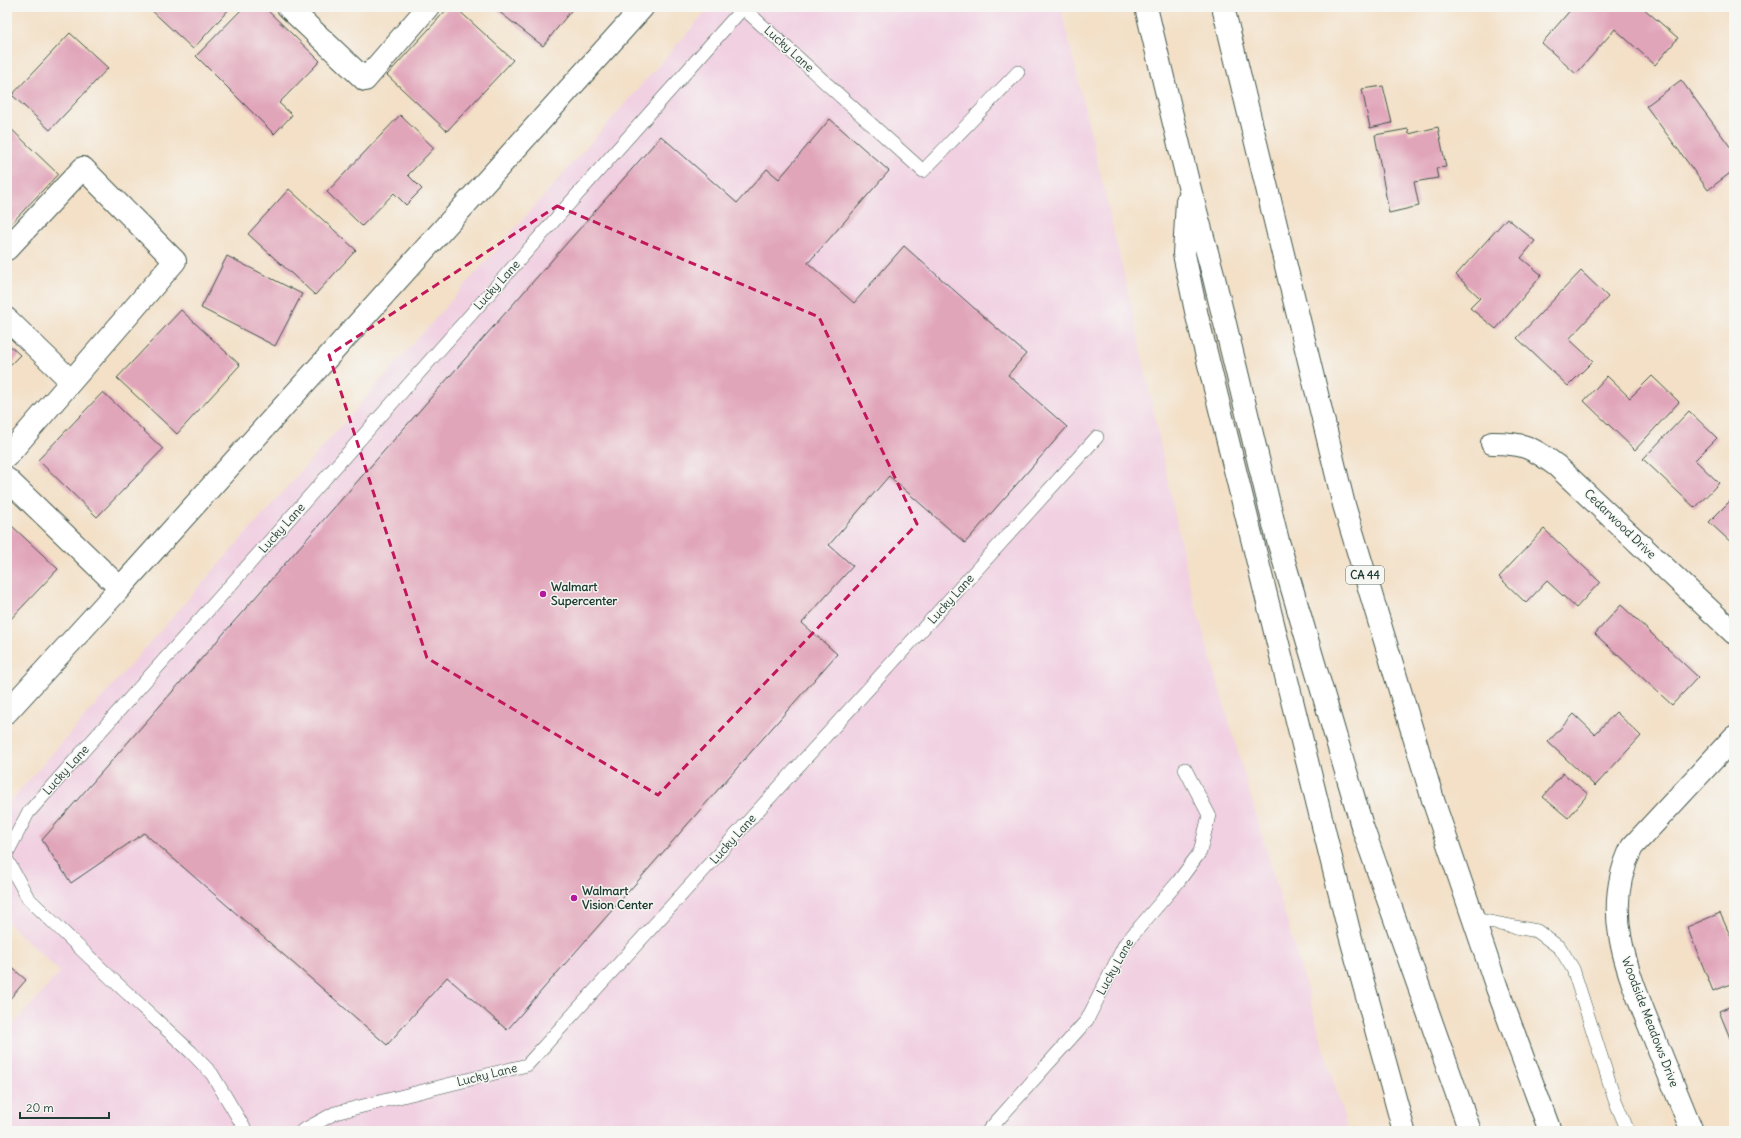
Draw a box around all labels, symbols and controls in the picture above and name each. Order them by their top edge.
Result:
street label: Lucky Lane [761,22,817,75]
street label: Lucky Lane [470,257,523,313]
street label: Cedarwood Drive [1581,486,1659,562]
street label: Lucky Lane [255,500,308,556]
road number: CA 44 [1346,566,1384,584]
street label: Lucky Lane [924,571,977,627]
place label: Walmart Supercenter [551,579,617,609]
marker: Walmart Supercenter [538,589,548,599]
street label: Lucky Lane [39,742,92,798]
street label: Lucky Lane [706,811,759,867]
place label: Walmart Vision Center [582,883,653,912]
marker: Walmart Vision Center [569,893,579,903]
street label: Lucky Lane [1093,936,1136,997]
street label: Woodside Meadows Drive [1619,955,1682,1089]
street label: Lucky Lane [455,1060,519,1089]
scale bar [20,1094,109,1120]
text: 20 m [26,1100,54,1115]

